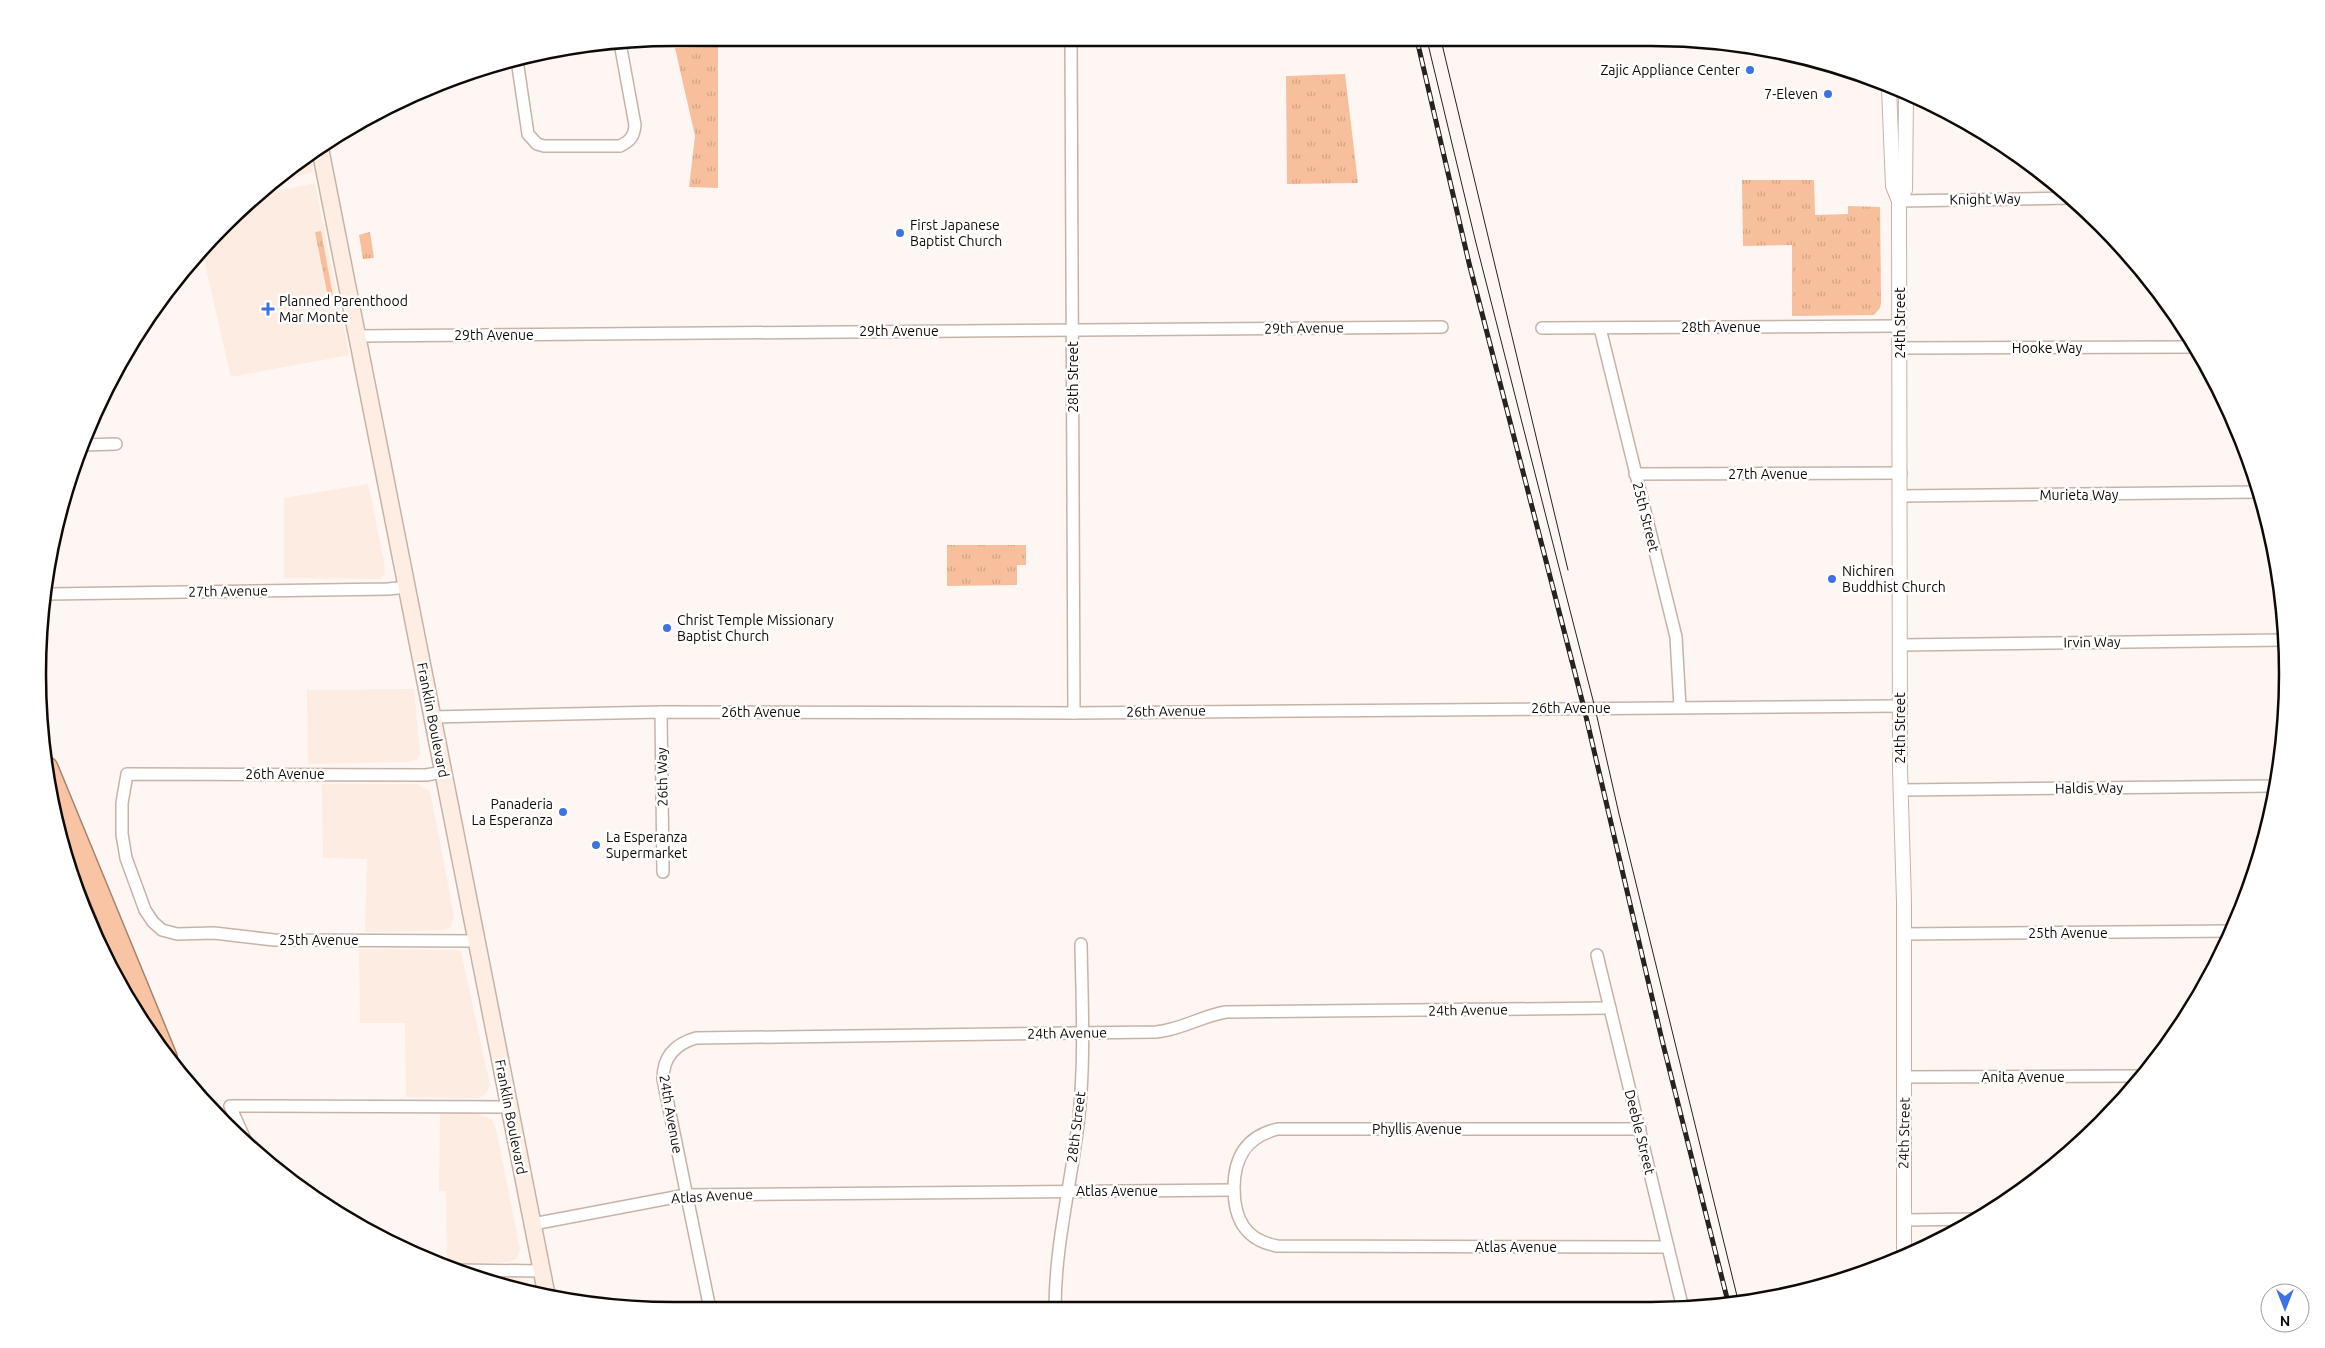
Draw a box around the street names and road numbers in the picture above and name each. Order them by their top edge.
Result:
street label: Knight Way [1949,190,2021,208]
street label: 24th Street [1892,287,1908,359]
street label: 29th Avenue [1264,319,1344,337]
street label: 28th Avenue [1681,319,1761,335]
street label: 29th Avenue [859,323,939,339]
street label: 29th Avenue [454,327,534,343]
street label: Hooke Way [2012,340,2082,356]
street label: 28th Street [1065,341,1081,413]
street label: 27th Avenue [1728,466,1808,482]
street label: 25th Street [1630,480,1663,554]
street label: Murieta Way [2039,487,2119,503]
street label: 27th Avenue [188,582,268,600]
street label: Irvin Way [2063,633,2121,650]
street label: Franklin Boulevard [414,661,452,779]
street label: 24th Street [1892,692,1908,764]
street label: 26th Avenue [1531,700,1611,716]
street label: 26th Avenue [1126,702,1206,720]
street label: 26th Avenue [721,704,801,720]
street label: 26th Way [653,747,671,807]
street label: 26th Avenue [245,766,325,782]
street label: Haldis Way [2055,779,2123,797]
street label: 25th Avenue [2028,925,2108,941]
street label: 25th Avenue [279,932,359,948]
street label: 24th Avenue [1428,1001,1508,1019]
street label: 24th Avenue [1027,1024,1107,1042]
street label: Franklin Boulevard [492,1058,530,1176]
street label: Anita Avenue [1981,1069,2065,1085]
street label: 24th Avenue [656,1073,686,1155]
street label: Deeble Street [1622,1088,1658,1177]
street label: 28th Street [1064,1090,1088,1164]
street label: 24th Street [1895,1097,1913,1169]
street label: Phyllis Avenue [1372,1121,1462,1137]
street label: Atlas Avenue [1076,1183,1158,1199]
street label: Atlas Avenue [671,1186,753,1206]
street label: Atlas Avenue [1475,1239,1557,1255]

